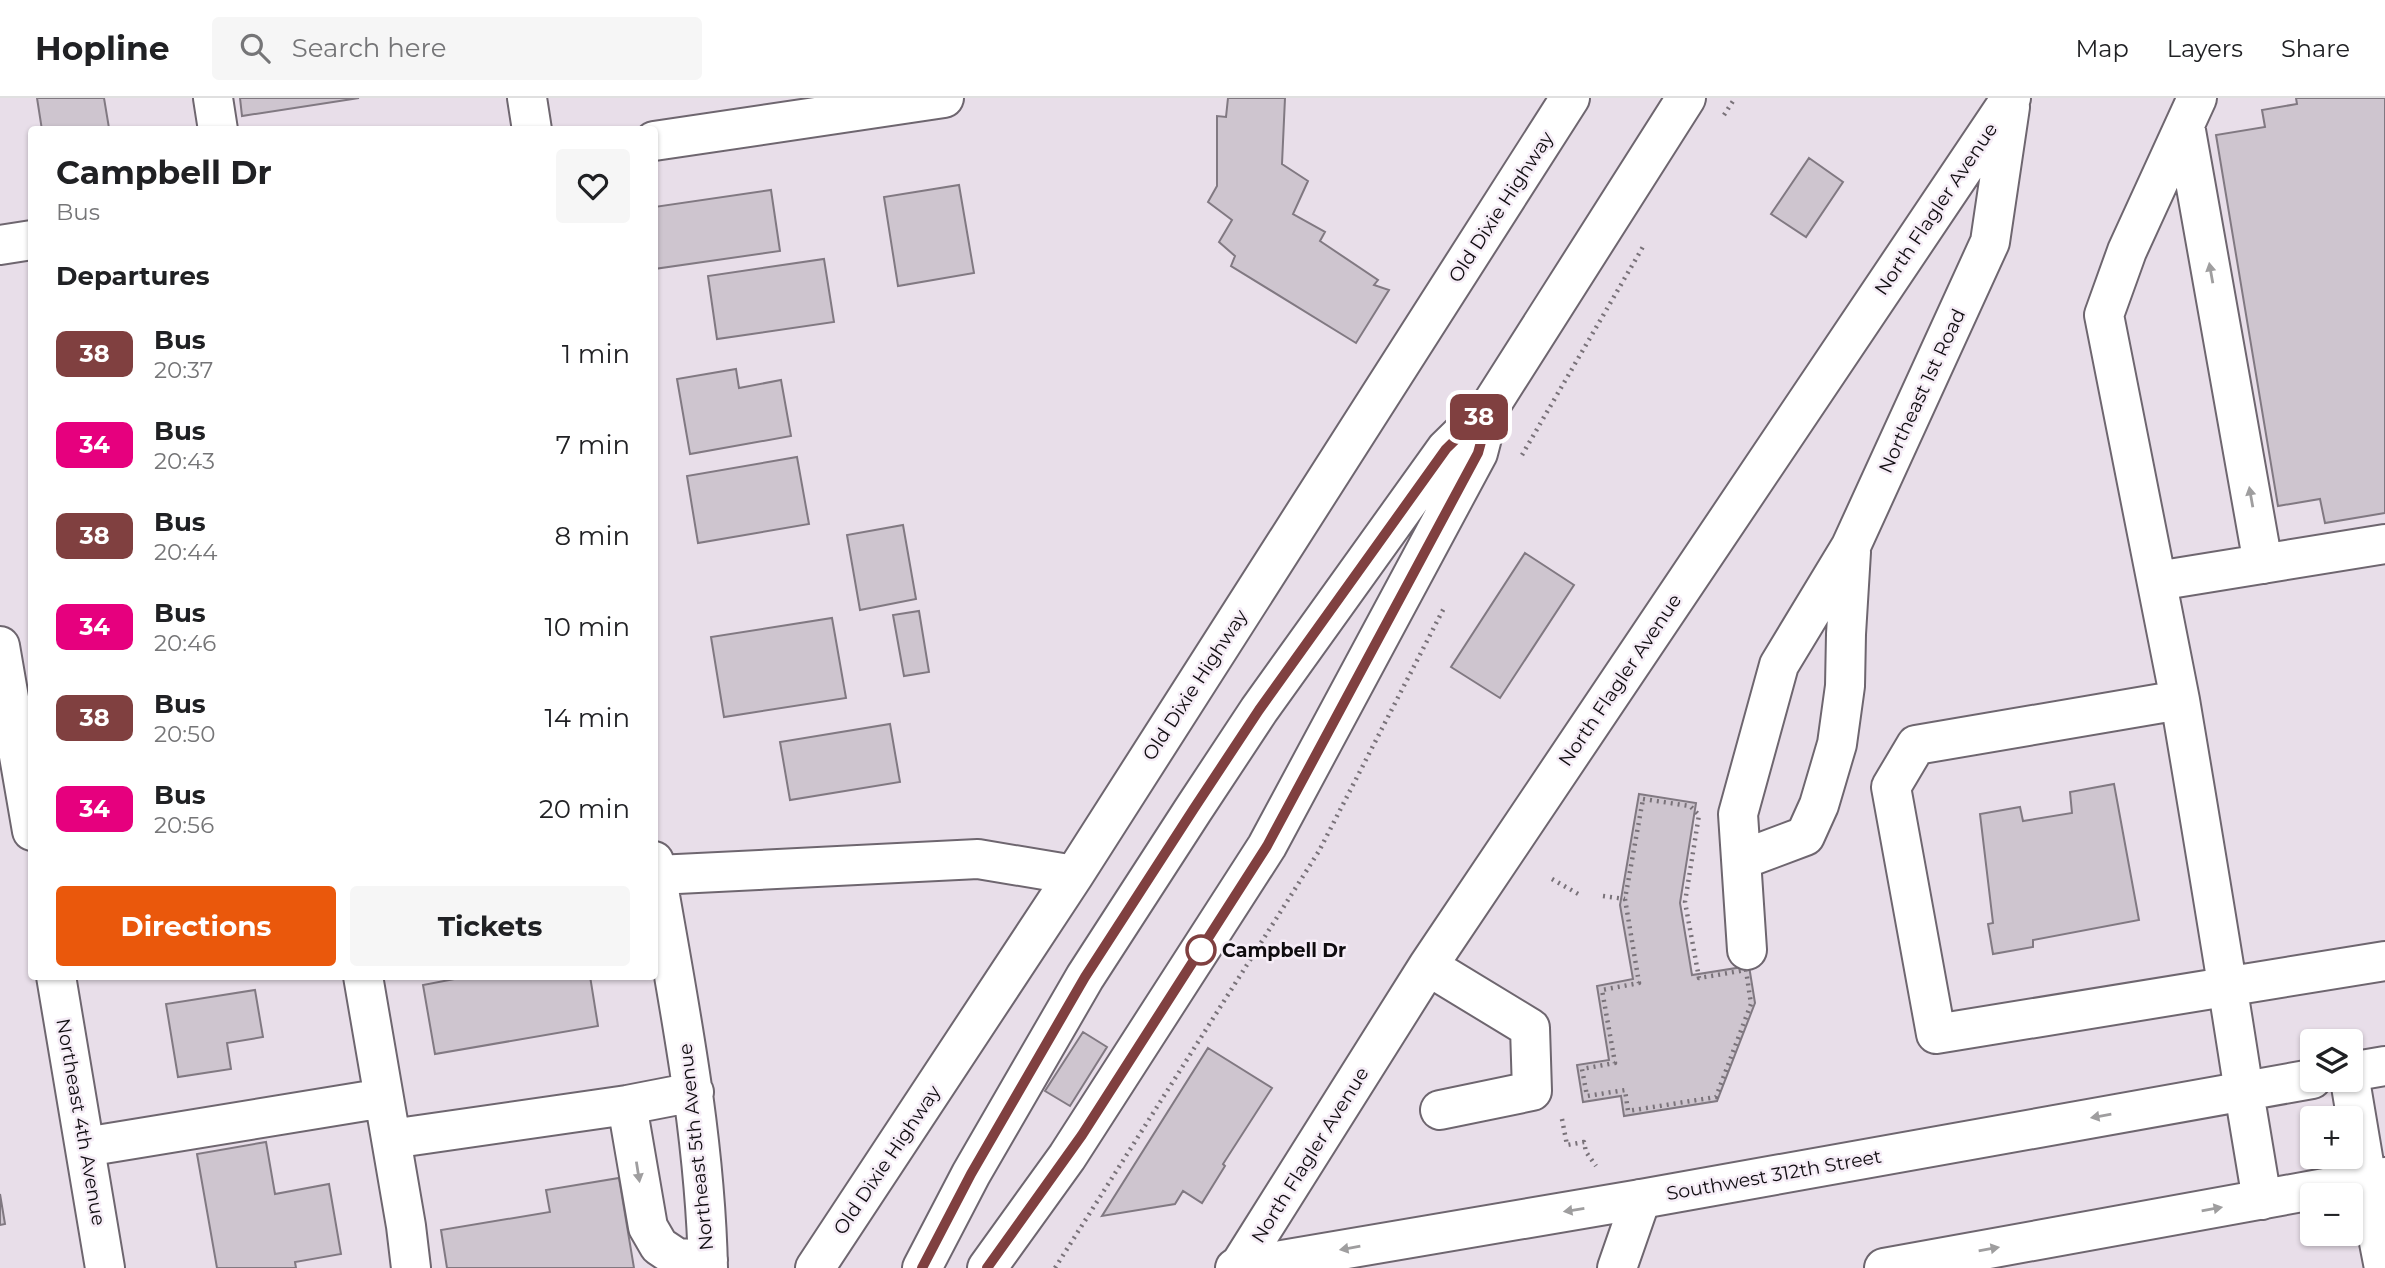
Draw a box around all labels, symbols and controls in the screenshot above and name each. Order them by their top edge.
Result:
search box [212,17,702,80]
text: Hopline [35,28,170,68]
icon: search [236,29,274,67]
text: Search here [292,32,446,64]
text: Map [2075,34,2129,63]
text: Layers [2167,34,2243,63]
text: Share [2281,34,2350,63]
street label: North Flagler Avenue [1870,118,2002,300]
street label: Old Dixie Highway [1444,127,1559,287]
button: heart [556,149,630,223]
text: Campbell Dr [56,152,272,192]
text: Bus [56,198,100,226]
text: Departures [56,260,210,292]
one-way arrow [2206,262,2217,284]
street label: Northeast 1st Road [1874,305,1970,477]
text: Bus [154,324,206,356]
text: 1 min [562,338,630,370]
text: 38 [79,339,110,368]
text: 20:37 [154,356,213,384]
line badge: 38 [1448,394,1510,440]
text: 38 [1464,402,1494,431]
text: Bus [154,415,206,447]
text: 7 min [556,429,630,461]
text: 34 [79,430,110,459]
text: 20:43 [154,447,215,475]
one-way arrow [2246,485,2257,507]
text: Bus [154,506,206,538]
text: 8 min [554,520,630,552]
text: 38 [79,521,110,550]
text: 20:44 [154,538,218,566]
street label: North Flagler Avenue [1554,589,1686,771]
text: Bus [154,597,206,629]
street label: Old Dixie Highway [1138,605,1253,765]
text: 10 min [544,611,630,643]
text: 34 [79,612,110,641]
text: 20:46 [154,629,216,657]
text: Bus [154,688,206,720]
text: 14 min [544,702,630,734]
text: 38 [79,703,110,732]
text: 20:50 [154,720,215,748]
text: Bus [154,779,206,811]
text: 20 min [539,793,630,825]
text: 34 [79,794,110,823]
text: 20:56 [154,811,214,839]
button: Directions [56,886,336,966]
button: Tickets [350,886,630,966]
marker: Campbell Dr [1186,935,1216,965]
place label: Campbell Dr [1222,939,1346,962]
street label: Northeast 4th Avenue [51,1017,111,1227]
map controls [2300,1029,2363,1246]
button: layers [2300,1029,2363,1092]
street label: Northeast 5th Avenue [674,1042,718,1252]
street label: North Flagler Avenue [1246,1063,1374,1247]
street label: Old Dixie Highway [828,1080,946,1239]
button: + [2300,1106,2363,1169]
one-way arrow [2090,1111,2112,1122]
street label: Southwest 312th Street [1665,1145,1884,1205]
one-way arrow [633,1161,644,1183]
button: − [2300,1183,2363,1246]
one-way arrow [2202,1203,2224,1214]
one-way arrow [1563,1205,1585,1216]
one-way arrow [1339,1243,1361,1254]
one-way arrow [1978,1243,2000,1254]

